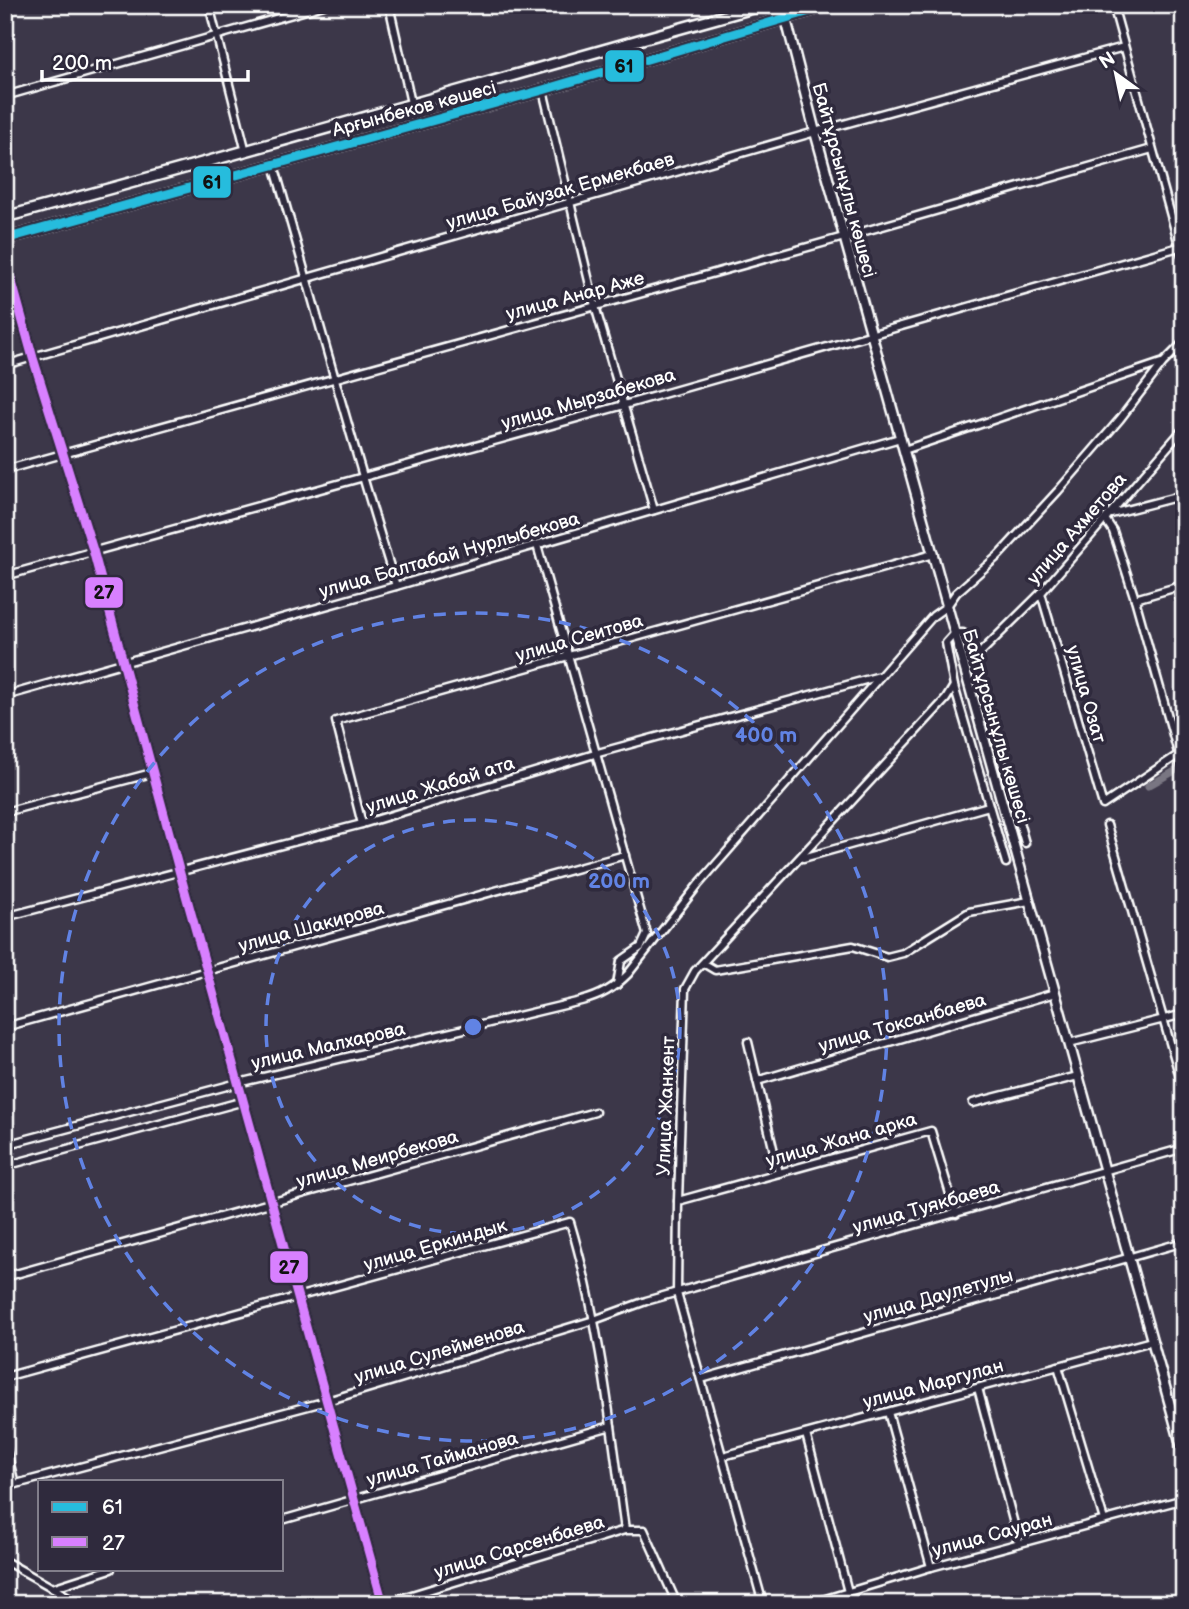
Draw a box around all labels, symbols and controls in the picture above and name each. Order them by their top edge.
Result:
scale bar [42,38,248,82]
north arrow [1080,38,1150,108]
text: N [1095,47,1120,75]
line badge: 61 [604,49,645,83]
text: 200 m [52,51,112,76]
text: 61 [614,56,634,79]
street label: Арғынбеков көшесі [329,76,499,143]
street label: Байтұрсынұлы көшесі [806,80,881,280]
street label: улица Байузак Ермекбаев [444,148,677,235]
line badge: 61 [192,165,232,199]
text: 61 [202,172,222,195]
street label: улица Анар Аже [504,267,648,326]
street label: улица Мырзабекова [499,364,678,435]
street label: улица Ахметова [1022,468,1132,590]
street label: улица Балтабай Нурлыбекова [317,507,582,604]
line badge: 27 [84,576,124,609]
text: 27 [93,582,115,605]
street label: улица Сеитова [513,609,646,668]
street label: Байтұрсынұлы көшесі [957,627,1034,826]
street label: улица Озат [1061,643,1111,746]
text: 400 m [735,723,797,748]
street label: улица Жабай ата [363,752,517,819]
text: 200 m [588,869,650,894]
street label: улица Шакирова [236,897,387,958]
street label: улица Токсанбаева [816,989,989,1058]
centre of rings [461,1015,485,1039]
street label: улица Малхарова [249,1018,407,1075]
street label: Улица Жанкент [653,1035,680,1177]
street label: улица Жана арка [763,1108,919,1173]
street label: улица Меирбекова [294,1125,461,1194]
street label: улица Туякбаева [850,1176,1002,1239]
street label: улица Еркиндык [361,1214,510,1277]
line badge: 27 [269,1250,309,1284]
text: 27 [278,1257,300,1280]
street label: улица Даулетулы [861,1264,1016,1329]
street label: улица Сулейменова [352,1316,527,1389]
street label: улица Маргулан [861,1355,1006,1414]
street label: улица Тайманова [364,1427,521,1492]
legend [38,1480,284,1570]
text: 61 [102,1495,123,1520]
street label: улица Сауран [930,1508,1055,1563]
street label: улица Сарсенбаева [432,1511,607,1584]
text: 27 [102,1531,125,1556]

